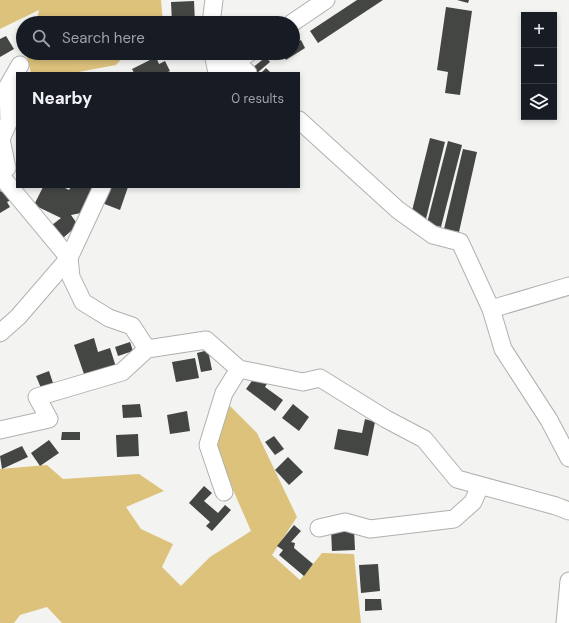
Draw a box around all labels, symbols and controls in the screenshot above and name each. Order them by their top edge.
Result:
map controls [521,12,557,120]
button: + [521,12,557,48]
search box [16,16,300,60]
icon: search [30,27,52,49]
text: Search here [62,28,145,48]
button: − [521,48,557,84]
button: layers [521,84,557,120]
text: Nearby [32,87,92,109]
text: 0 results [231,90,284,107]

